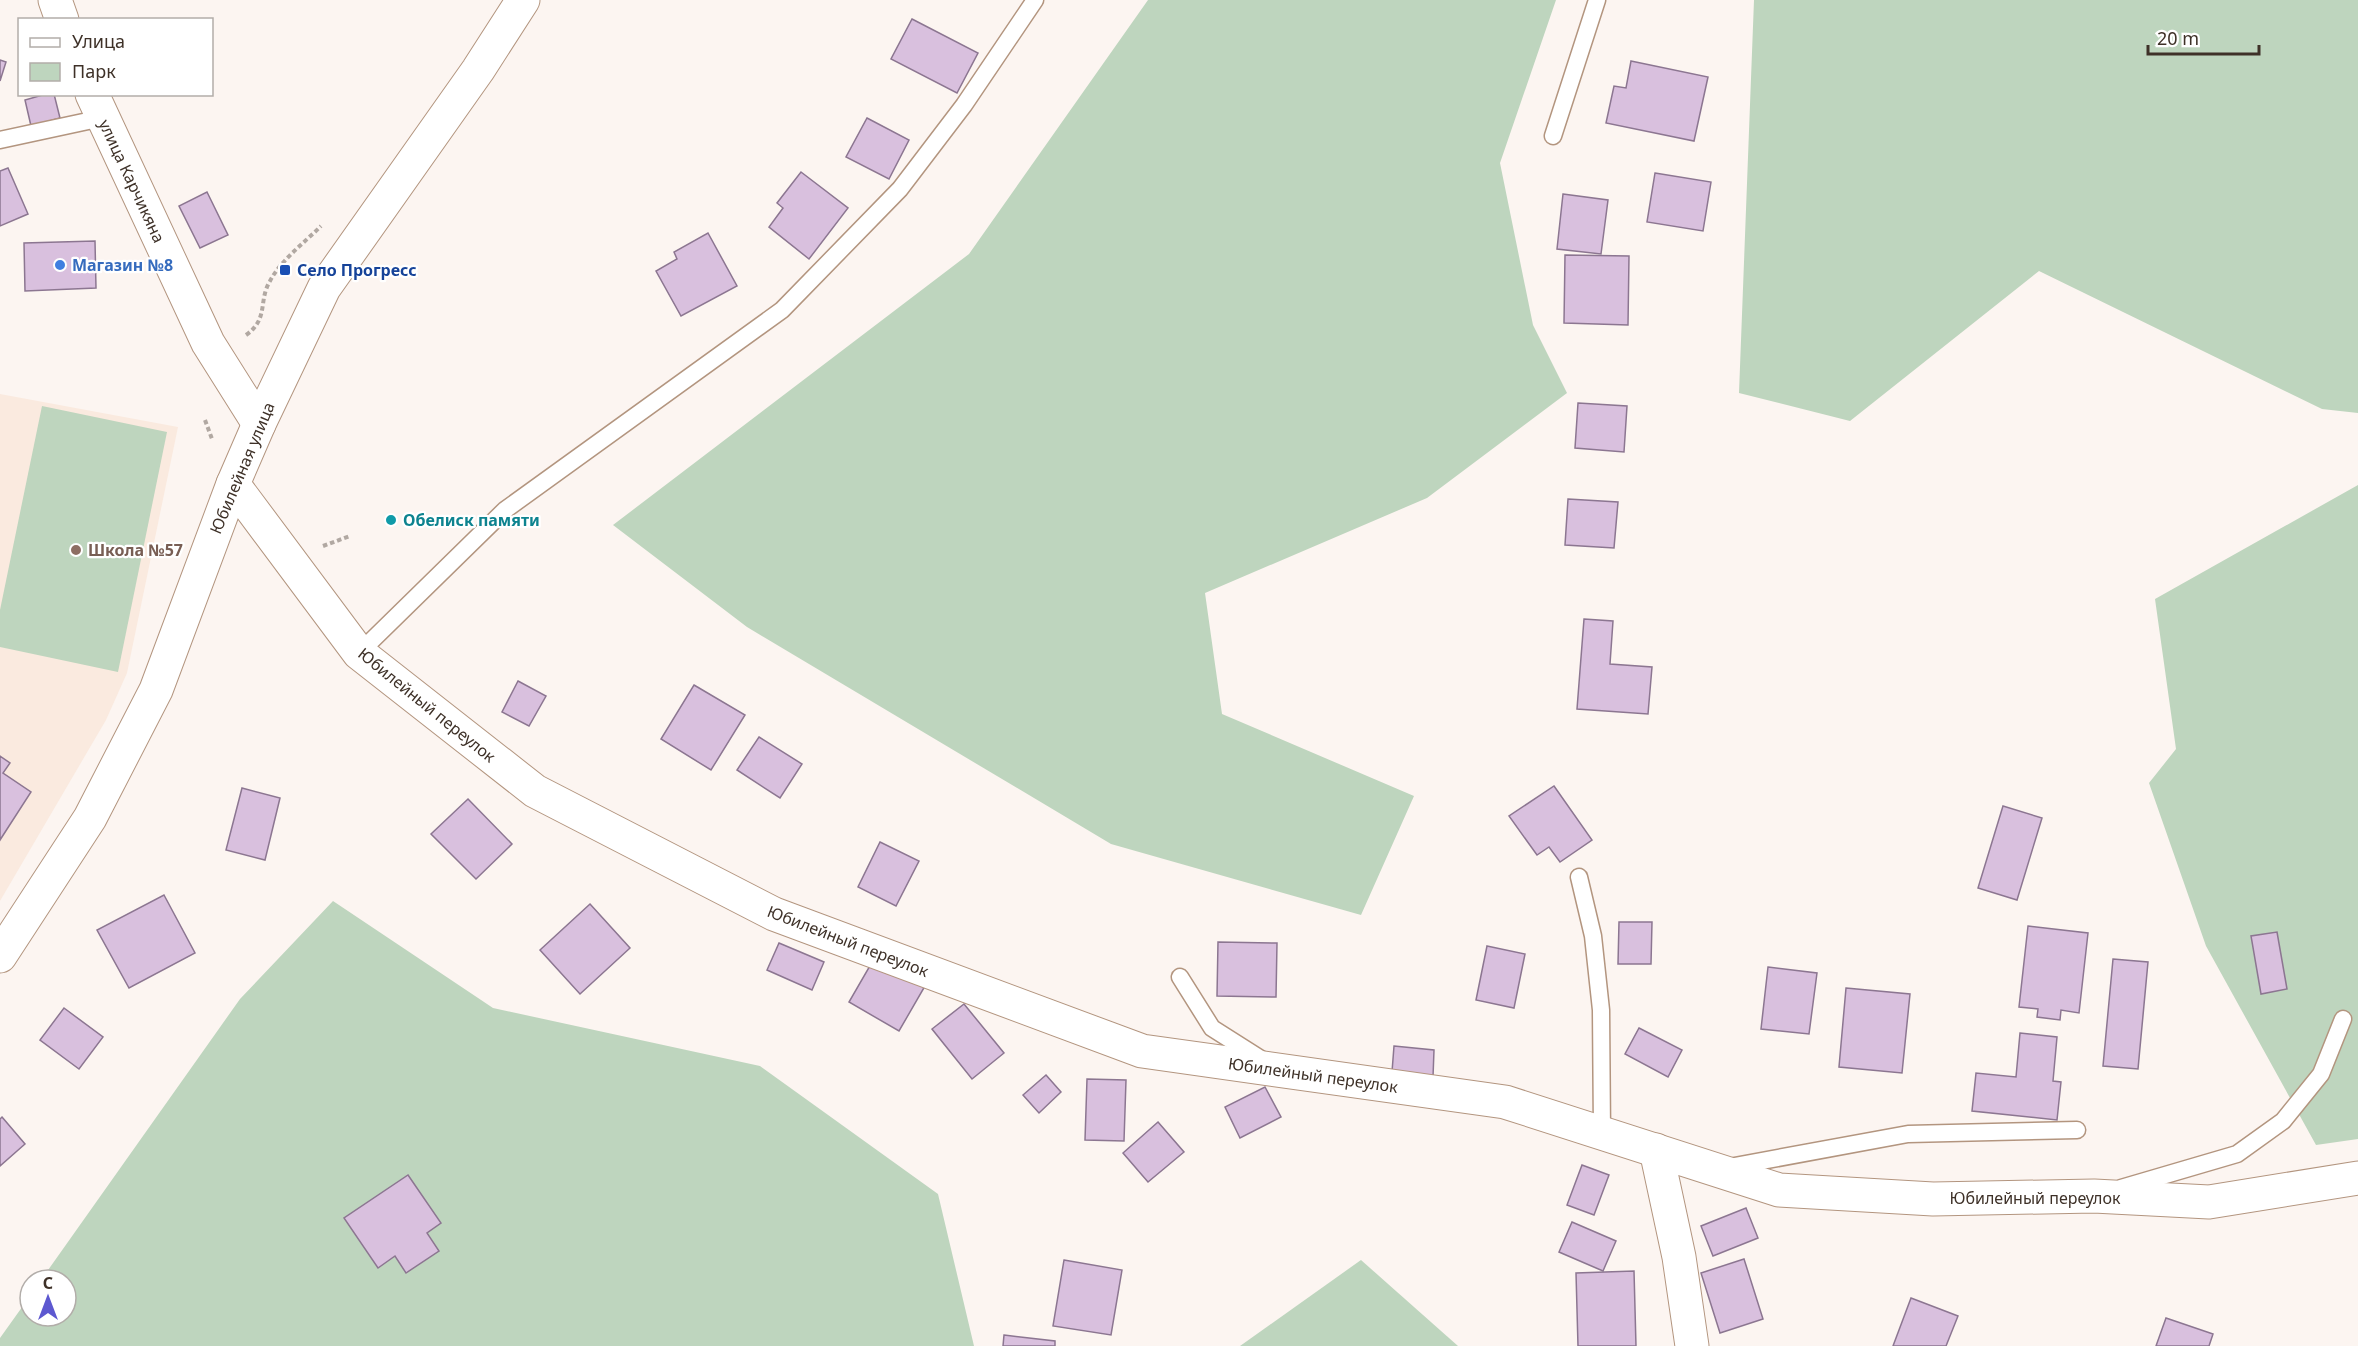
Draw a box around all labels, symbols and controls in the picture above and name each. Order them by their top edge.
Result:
legend [18,18,213,96]
scale bar [2148,18,2259,56]
text: 20 m [2157,26,2199,50]
text: Улица [72,29,125,53]
text: Парк [72,59,116,83]
street label: улица Карчикяна [94,116,170,246]
place label: Магазин №8 [72,254,173,276]
marker: Магазин №8 [53,258,67,272]
place label: Село Прогресс [297,259,417,281]
marker: Село Прогресс [278,263,292,277]
street label: Юбилейная улица [204,399,280,537]
place label: Обелиск памяти [403,509,540,531]
marker: Обелиск памяти [384,513,398,527]
place label: Школа №57 [88,539,183,561]
marker: Школа №57 [69,543,83,557]
street label: Юбилейный переулок [354,643,501,768]
street label: Юбилейный переулок [764,900,932,982]
street label: Юбилейный переулок [1227,1052,1400,1098]
street label: Юбилейный переулок [1950,1187,2121,1209]
north arrow [18,1268,78,1328]
text: С [43,1272,53,1294]

